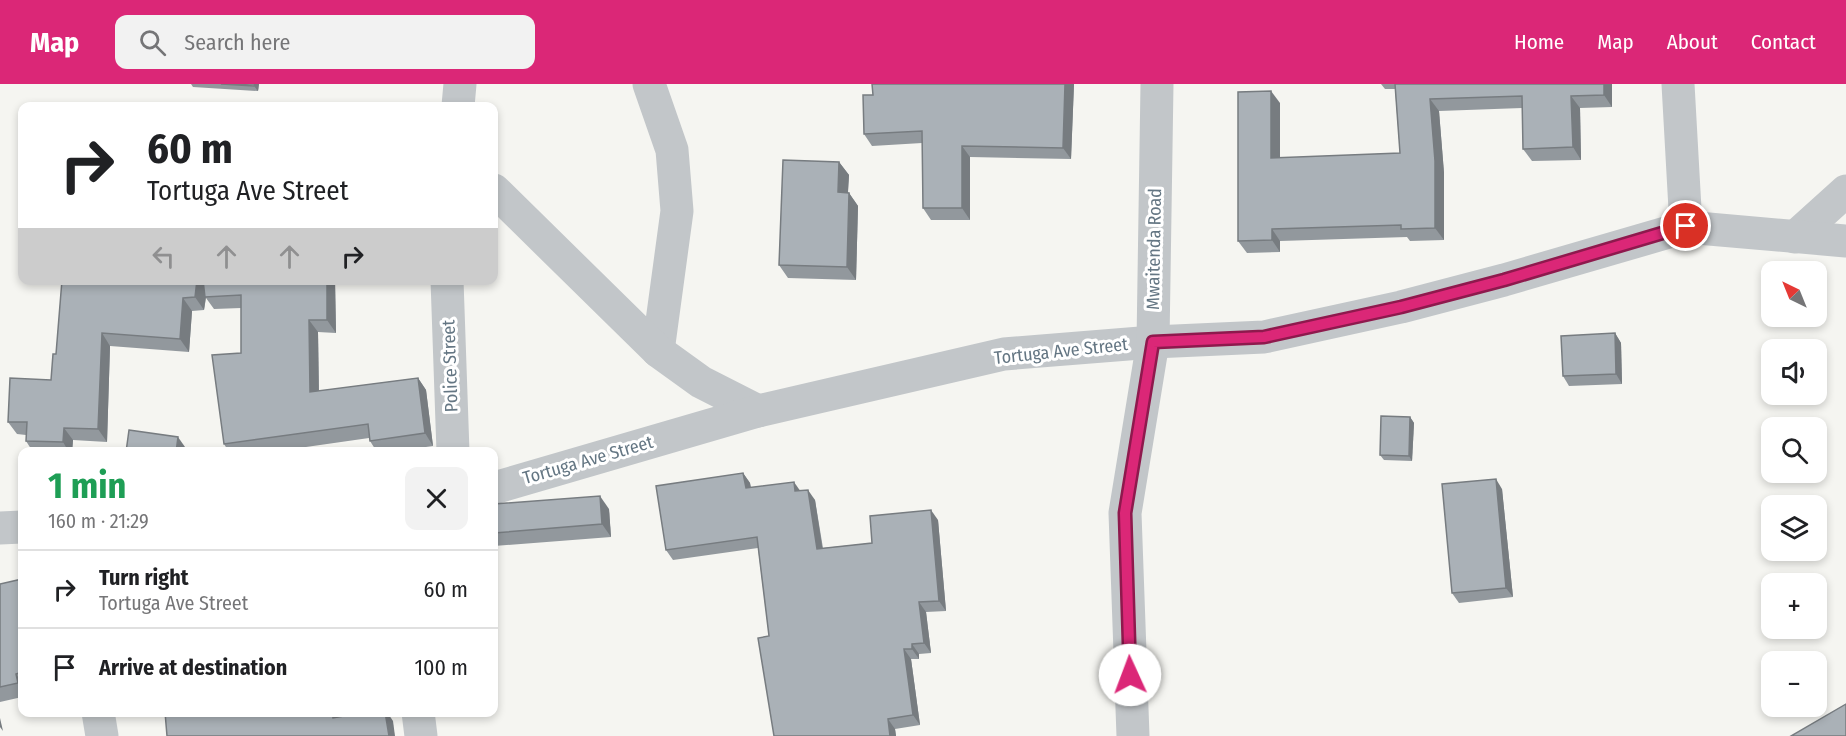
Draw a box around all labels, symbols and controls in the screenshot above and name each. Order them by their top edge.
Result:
search box [115,15,535,69]
text: Map [30,26,79,59]
icon: search [136,26,169,59]
text: Search here [184,29,290,56]
text: Home [1514,29,1564,55]
text: Map [1597,29,1634,55]
text: About [1667,29,1718,55]
text: Contact [1751,29,1816,55]
text: 60 m [147,124,233,174]
icon: right [48,126,126,204]
text: Tortuga Ave Street [147,175,349,207]
street label: Mwaitenda Road [1142,188,1166,310]
pin [1660,200,1711,251]
icon: arrive [1669,209,1702,242]
icon: left [147,240,180,273]
icon: ahead [210,240,243,273]
icon: ahead [273,240,306,273]
icon: right [336,240,369,273]
north arrow [1761,261,1827,327]
map controls [1761,261,1827,717]
street label: Police Street [437,319,463,413]
street label: Tortuga Ave Street [993,333,1129,369]
button: sound [1761,339,1827,405]
button: search [1761,417,1827,483]
street label: Tortuga Ave Street [520,431,656,489]
text: 1 min [48,464,126,508]
button: close [405,467,468,530]
button: layers [1761,495,1827,561]
text: 160 m · 21:29 [48,509,149,533]
text: Turn right [99,564,188,591]
icon: right [48,573,81,606]
button: + [1761,573,1827,639]
text: 60 m [424,576,468,603]
text: Tortuga Ave Street [99,591,248,615]
position arrow [1098,643,1162,707]
icon: arrive [48,651,81,684]
button: − [1761,651,1827,717]
text: Arrive at destination [99,654,287,681]
text: 100 m [414,654,468,681]

